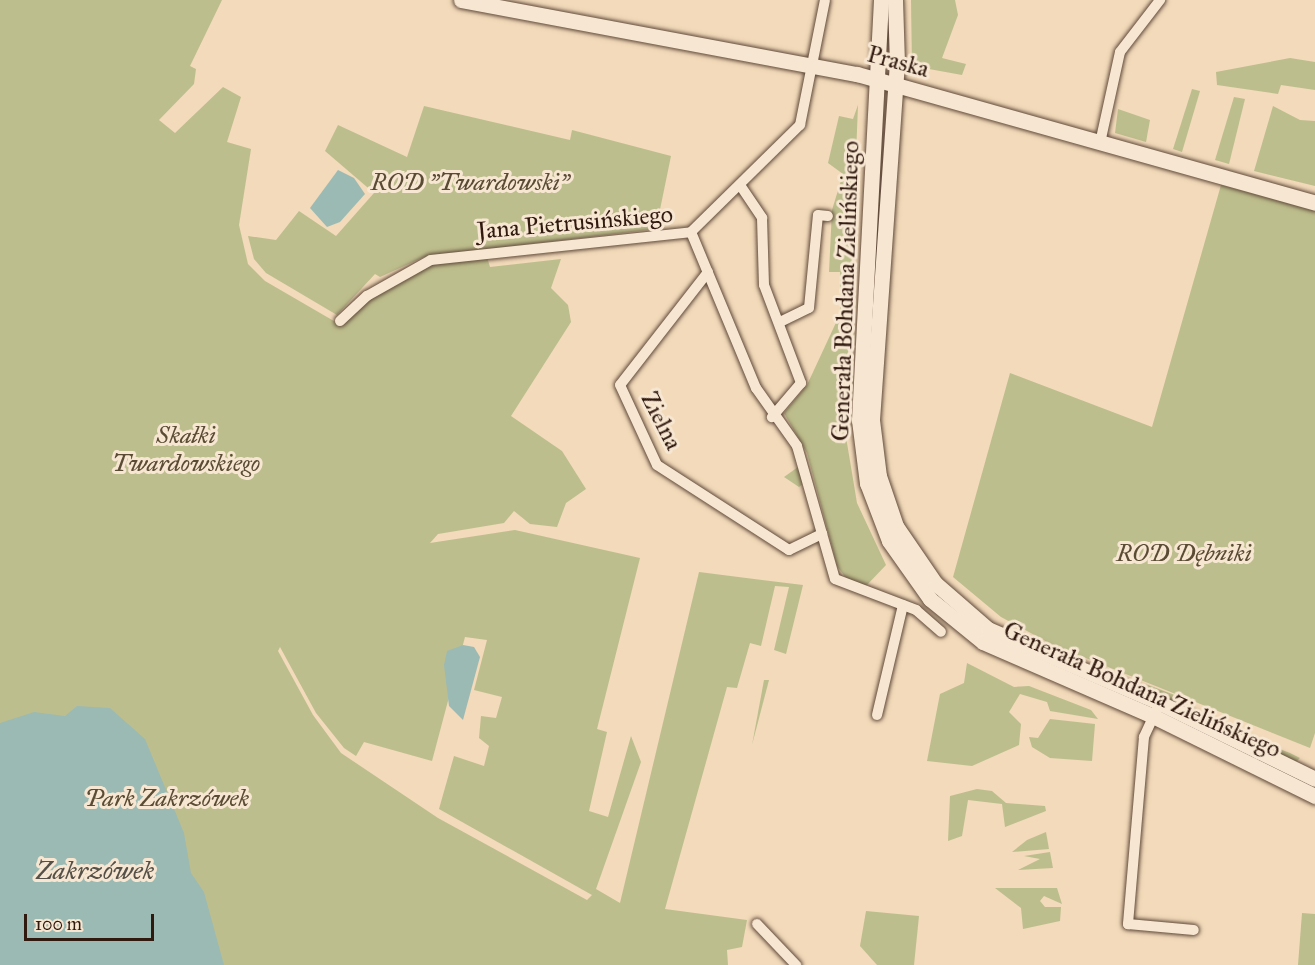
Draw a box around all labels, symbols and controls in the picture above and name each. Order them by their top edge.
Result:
street label: Praska [864,40,932,84]
street label: Generała Bohdana Zielińskiego [826,140,866,442]
park label: ROD "Twardowski" [371,169,569,197]
street label: Jana Pietrusińskiego [476,200,674,246]
street label: Zielna [634,387,688,455]
park label: Skałki Twardowskiego [112,422,260,478]
park label: ROD Dębniki [1116,540,1252,568]
street label: Generała Bohdana Zielińskiego [999,616,1285,764]
park label: Park Zakrzówek [85,785,249,813]
water label: Zakrzówek [36,855,154,887]
scale bar [27,902,158,940]
text: 100 m [35,913,82,935]

